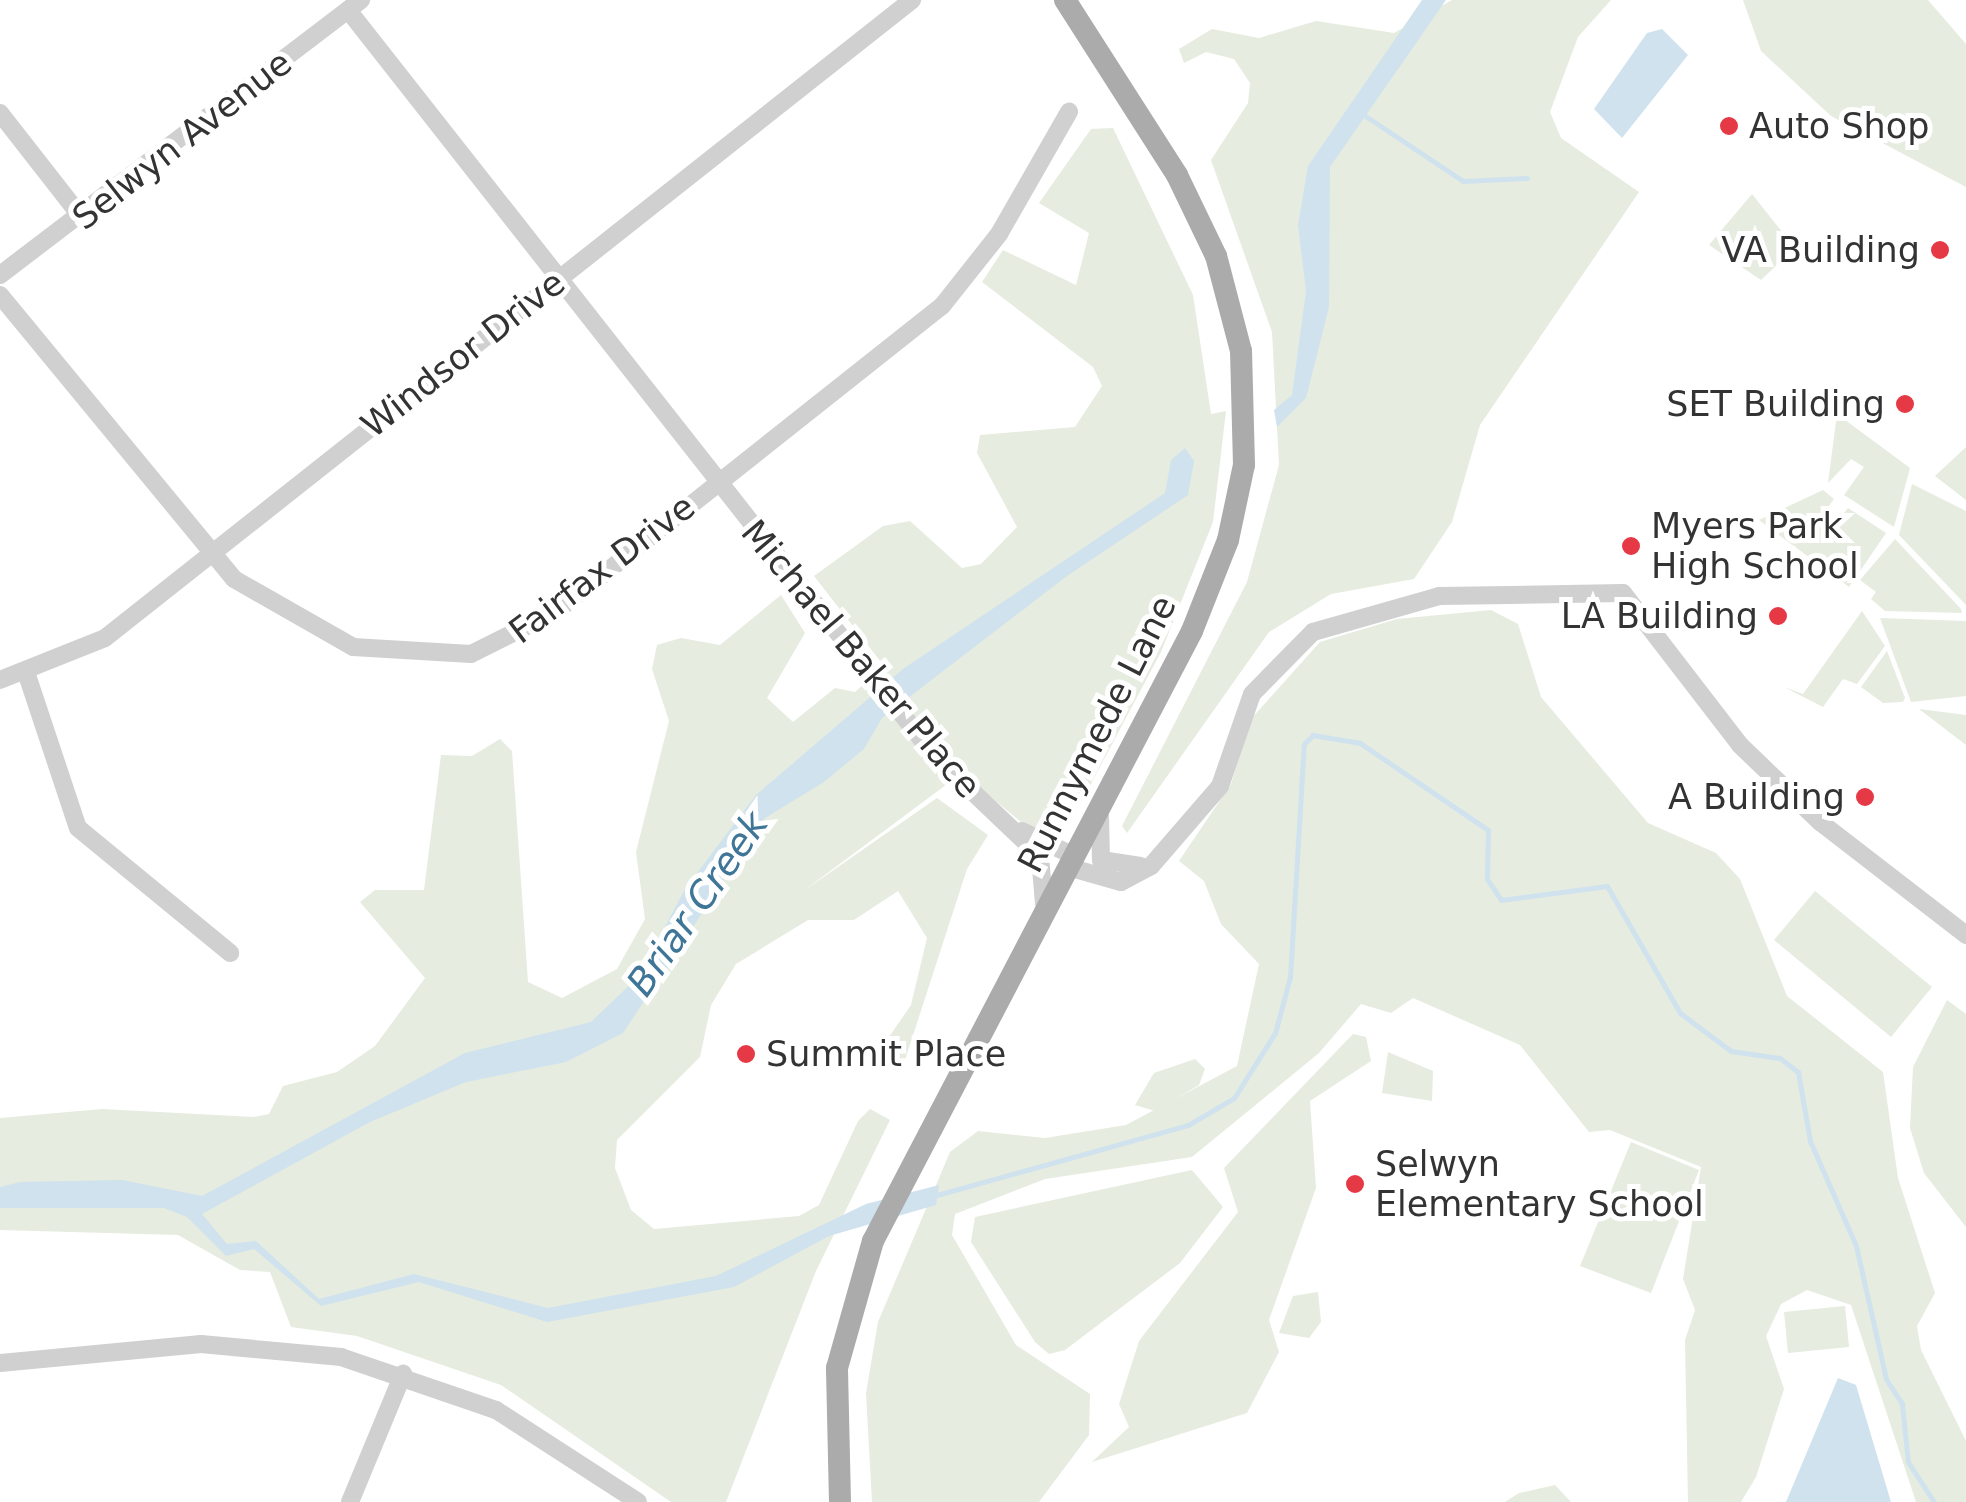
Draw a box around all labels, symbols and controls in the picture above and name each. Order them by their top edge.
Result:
street label: Selwyn Avenue [64,42,300,238]
place label: Auto Shop [1749,105,1929,147]
marker: Auto Shop [1718,115,1740,137]
place label: VA Building [1721,229,1920,271]
marker: VA Building [1929,239,1951,261]
street label: Windsor Drive [353,262,573,446]
place label: SET Building [1666,383,1885,425]
marker: SET Building [1894,393,1916,415]
street label: Fairfax Drive [501,486,703,652]
place label: Myers Park High School [1651,505,1859,587]
street label: Michael Baker Place [733,512,989,806]
marker: Myers Park High School [1620,535,1642,557]
street label: Runnymede Lane [1009,589,1185,879]
place label: LA Building [1561,595,1758,637]
marker: LA Building [1767,605,1789,627]
place label: A Building [1668,776,1845,818]
marker: A Building [1854,786,1876,808]
water label: Briar Creek [618,803,778,1005]
place label: Summit Place [766,1033,1006,1075]
marker: Summit Place [735,1043,757,1065]
place label: Selwyn Elementary School [1375,1143,1704,1225]
marker: Selwyn Elementary School [1344,1173,1366,1195]

